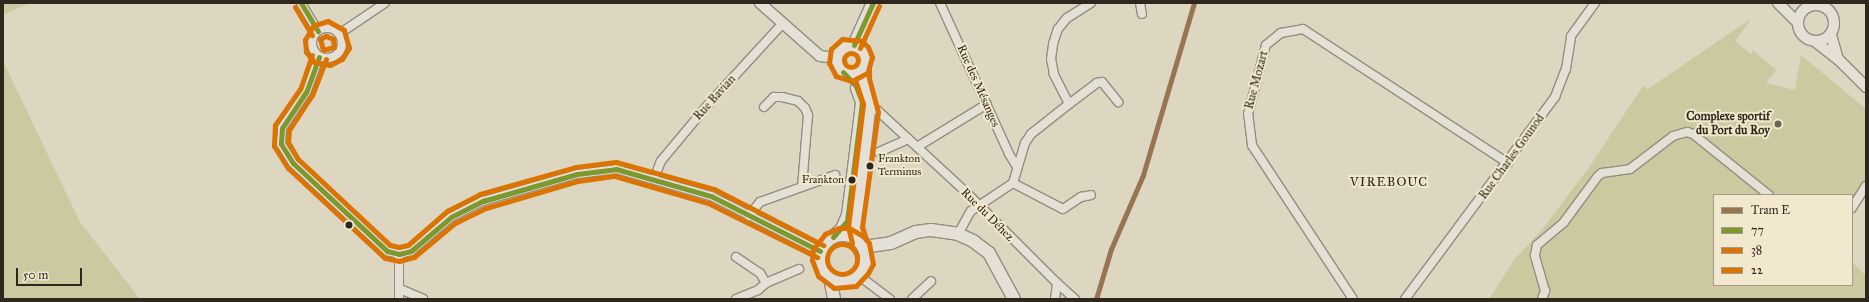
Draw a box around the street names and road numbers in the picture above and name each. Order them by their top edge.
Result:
street label: Rue des Mésanges [953,43,1003,129]
street label: Rue Mozart [1242,49,1272,111]
street label: Rue Bavian [691,72,739,124]
street label: Rue Charles Gounod [1476,112,1548,202]
street label: Rue du Déhez [958,186,1016,244]

